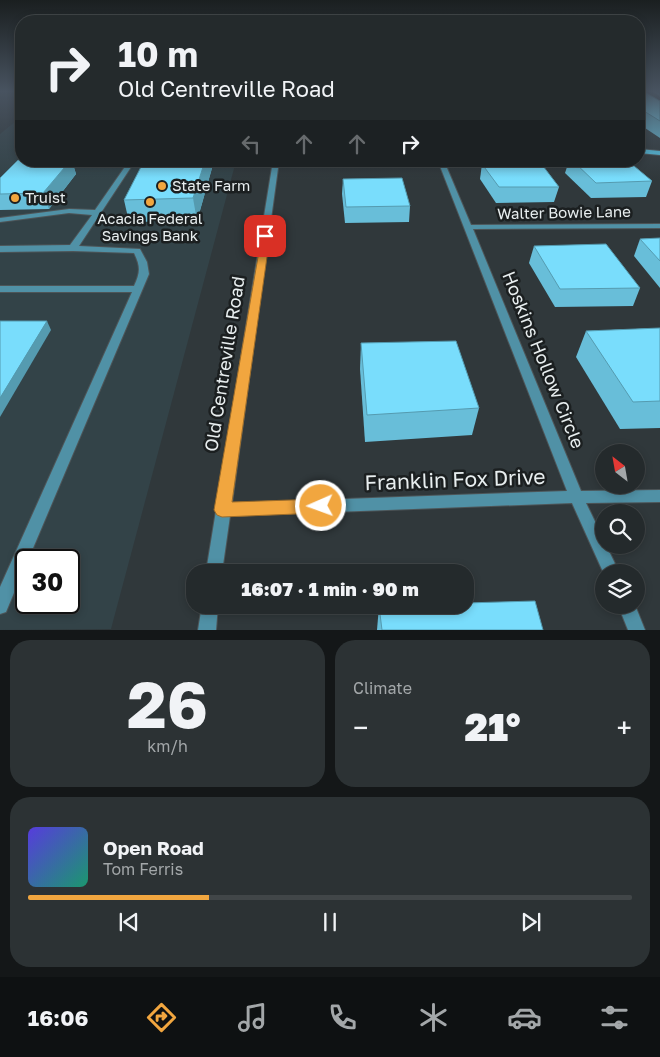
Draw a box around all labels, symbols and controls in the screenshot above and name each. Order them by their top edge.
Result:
text: 10 m [118,33,198,75]
icon: right [35,35,100,100]
text: Old Centreville Road [118,75,335,102]
icon: left [237,130,265,158]
icon: ahead [290,130,318,158]
icon: ahead [343,130,371,158]
icon: right [396,130,424,158]
place label: State Farm [172,176,250,194]
marker: State Farm [156,180,168,192]
place label: Truist [25,188,66,206]
marker: Truist [9,192,21,204]
marker: Acacia Federal Savings Bank [144,196,156,208]
street label: Walter Bowie Lane [497,202,631,222]
place label: Acacia Federal Savings Bank [97,209,203,244]
pin [244,215,286,257]
icon: arrive [251,222,279,250]
street label: Hoskins Hollow Circle [498,268,590,452]
street label: Old Centreville Road [199,274,249,453]
north arrow [595,444,645,494]
map controls [595,444,645,614]
street label: Franklin Fox Drive [364,463,546,495]
position arrow [294,479,346,531]
button: search [595,504,645,554]
speed limit sign: 30 [15,549,80,614]
button: layers [595,564,645,614]
text: 16:07 · 1 min · 90 m [241,577,419,600]
text: 26 [127,664,208,742]
text: Climate [353,678,412,698]
text: 21° [465,704,520,749]
text: − [353,711,368,744]
text: + [617,711,632,744]
text: km/h [147,736,188,756]
text: Open Road [103,836,204,859]
text: Tom Ferris [103,859,183,879]
icon: previous [115,908,143,936]
icon: pause [316,908,344,936]
icon: next [517,908,545,936]
icon: directions [144,1000,179,1035]
icon: music [235,1000,270,1035]
icon: phone [325,1000,360,1035]
icon: climate [416,1000,451,1035]
icon: car [507,1000,542,1035]
icon: filters [597,1000,632,1035]
text: 16:06 [28,1004,88,1031]

